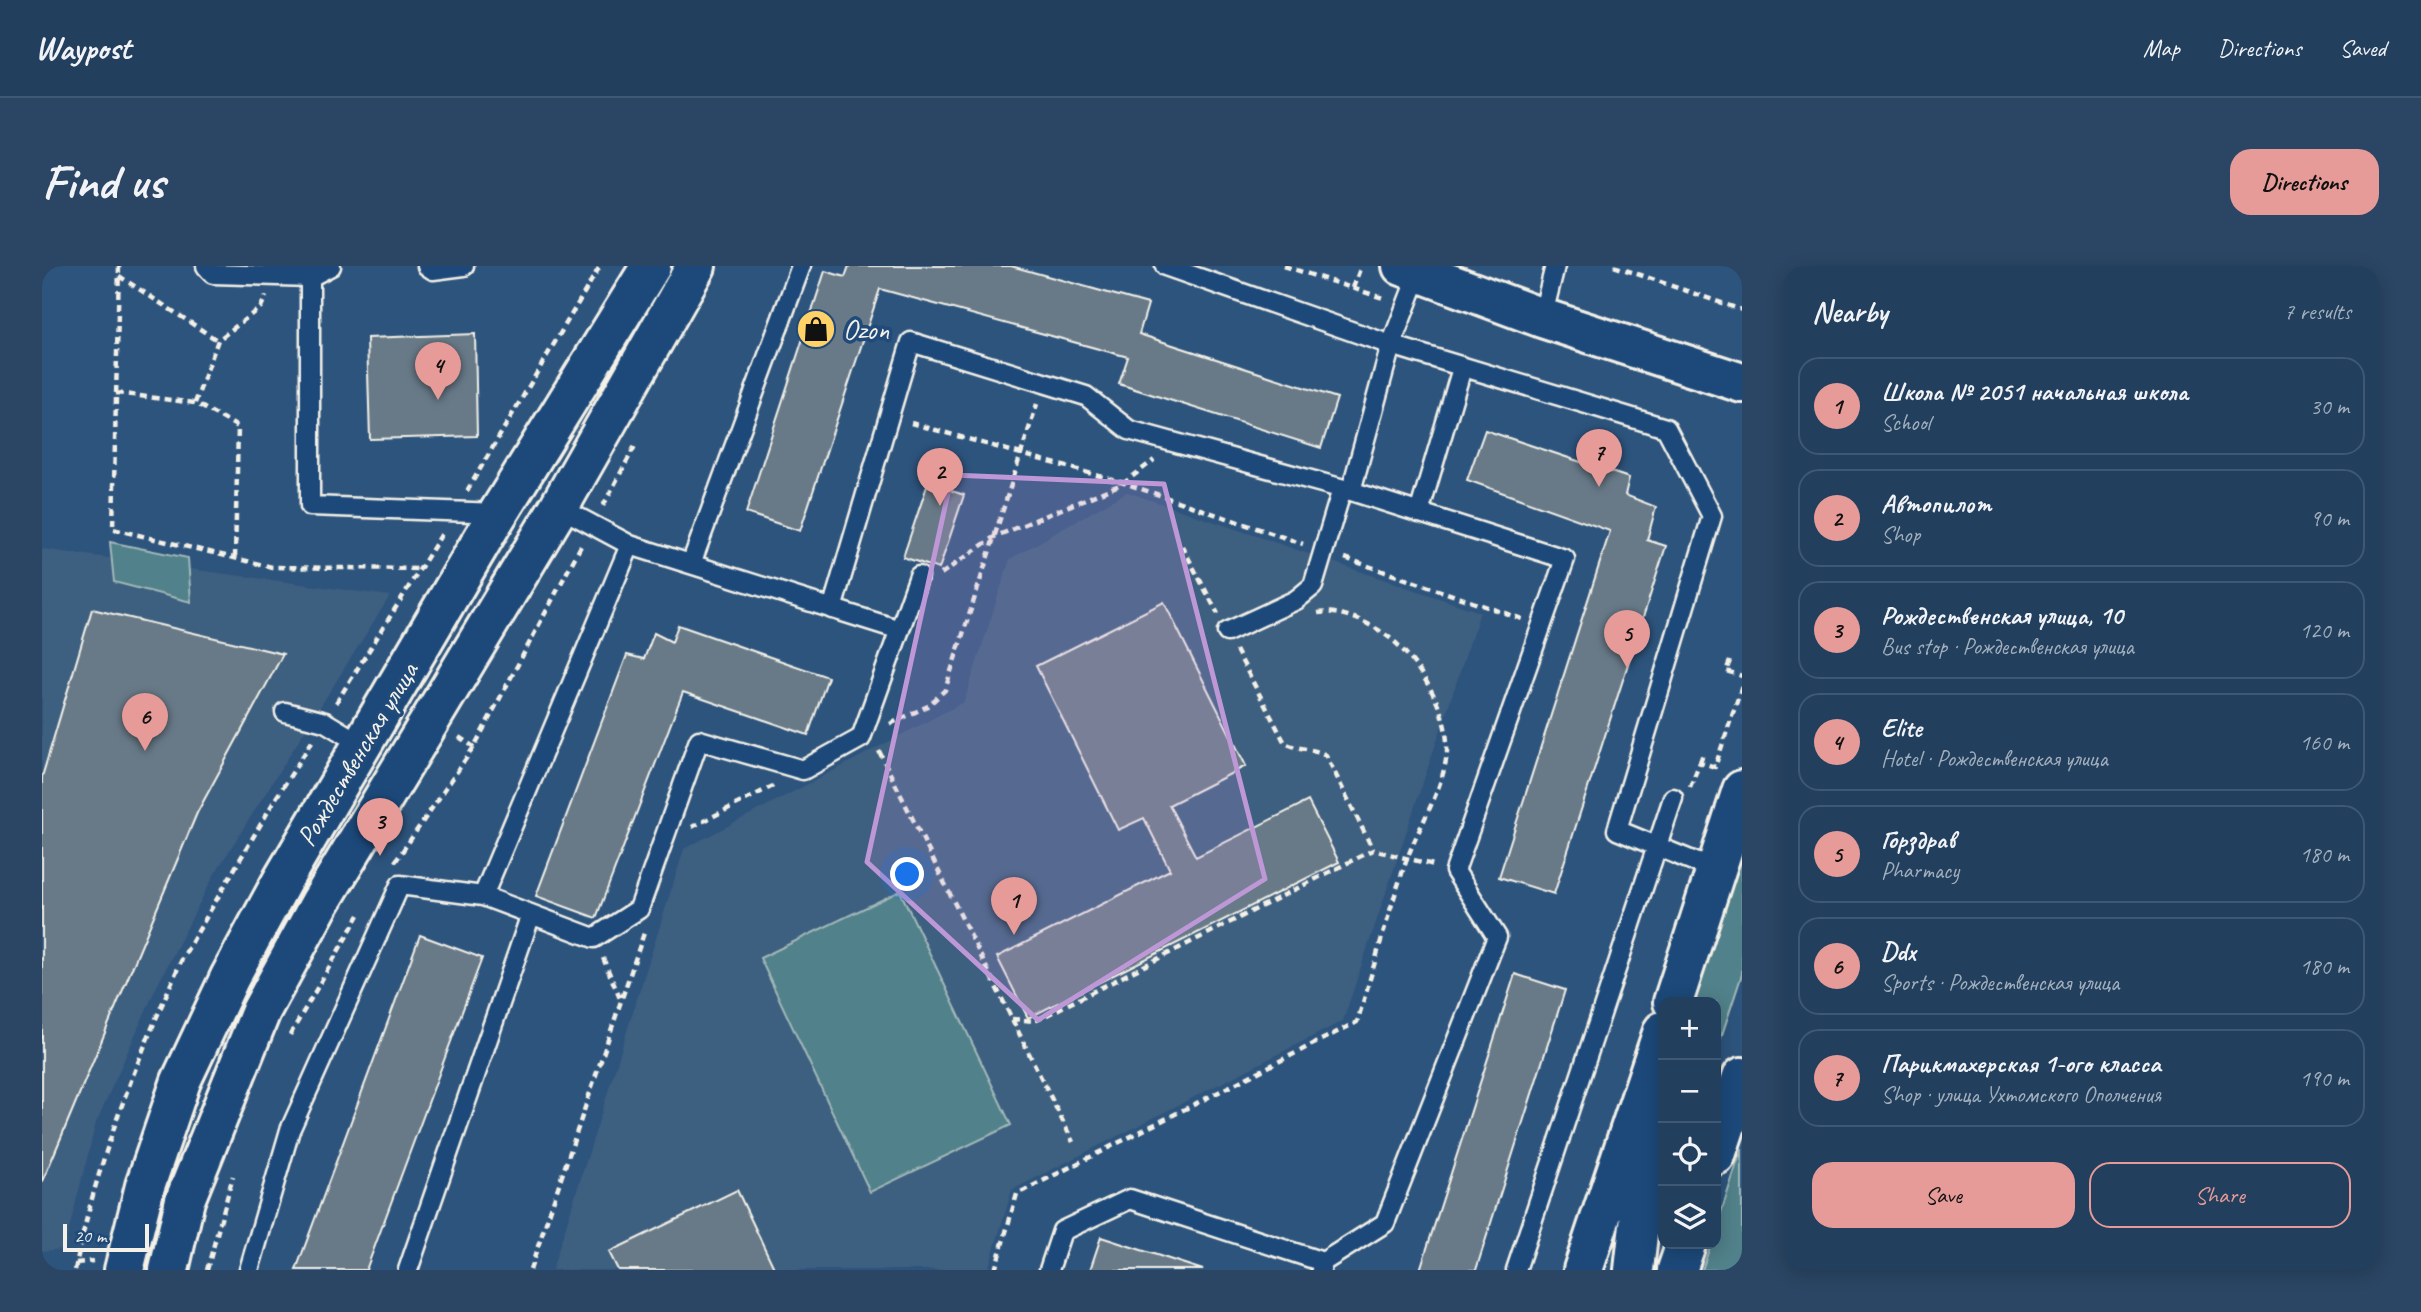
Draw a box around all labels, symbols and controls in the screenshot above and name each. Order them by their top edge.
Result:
text: Waypost [35,27,131,69]
text: Map [2143,33,2180,63]
text: Directions [2218,33,2301,63]
text: Saved [2339,33,2386,63]
button: Directions [2230,149,2379,215]
text: Find us [42,151,164,213]
text: Nearby [1812,293,1888,331]
text: 7 results [2284,297,2351,326]
shop icon: Ozon [795,308,837,350]
place label: Ozon [843,312,889,347]
pin: 4 [415,342,461,400]
text: Школа № 2051 начальная школа [1881,375,2188,408]
text: 1 [1832,392,1842,421]
text: 30 m [2310,392,2349,421]
text: School [1881,408,1930,437]
pin: 7 [1576,429,1622,487]
pin: 2 [917,448,963,506]
text: Автопилот [1881,487,1991,520]
text: 2 [1832,504,1842,533]
text: 90 m [2310,504,2349,533]
text: Shop [1881,520,1920,549]
text: Рождественская улица, 10 [1881,599,2123,632]
pin: 5 [1604,610,1650,668]
text: 3 [1832,616,1842,645]
text: 120 m [2300,616,2349,645]
text: Bus stop · Рождественская улица [1881,632,2134,661]
street label: Рождественская улица [288,654,427,852]
pin: 6 [122,693,168,751]
text: Elite [1881,711,1922,744]
text: 4 [1832,728,1842,757]
text: 160 m [2300,728,2349,757]
text: Hotel · Рождественская улица [1881,744,2108,773]
pin: 3 [357,798,403,856]
text: Горздрав [1881,823,1955,856]
text: 5 [1832,840,1842,869]
text: 180 m [2300,840,2349,869]
text: Pharmacy [1881,856,1959,885]
your location [890,857,924,891]
pin: 1 [991,877,1037,935]
text: Ddx [1881,935,1916,968]
text: 6 [1832,952,1842,981]
text: 180 m [2300,952,2349,981]
text: Sports · Рождественская улица [1881,968,2119,997]
map controls [1658,997,1721,1249]
button: + [1658,997,1721,1060]
text: Парикмахерская 1-ого класса [1881,1047,2161,1080]
button: − [1658,1060,1721,1123]
text: 7 [1832,1064,1842,1093]
text: 190 m [2300,1064,2349,1093]
text: Shop · улица Ухтомского Ополчения [1881,1080,2161,1109]
button: locate [1658,1123,1721,1186]
button: Save [1812,1162,2075,1228]
button: Share [2089,1162,2351,1228]
button: layers [1658,1186,1721,1249]
scale bar [63,1221,149,1253]
text: 20 m [74,1224,106,1248]

